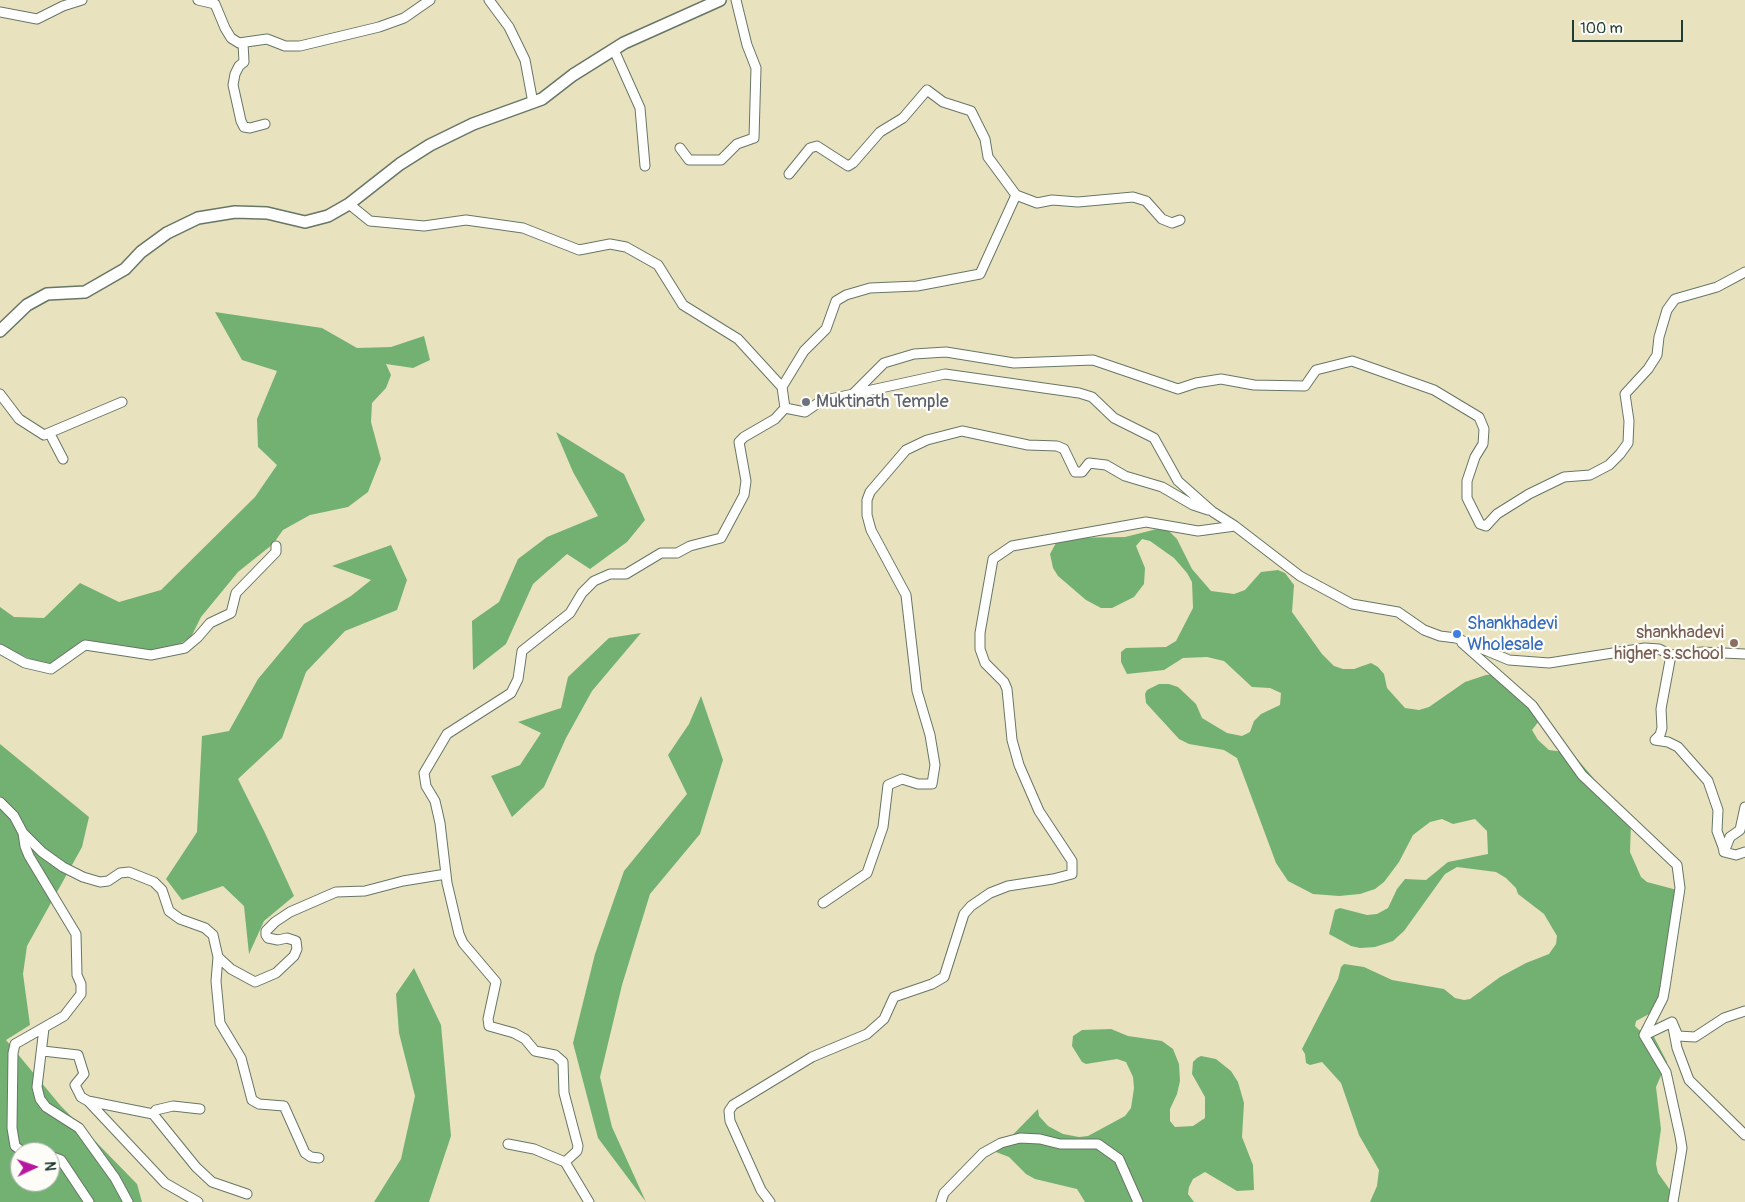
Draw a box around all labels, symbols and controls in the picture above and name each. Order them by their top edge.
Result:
scale bar [1575,10,1686,42]
text: 100 m [1580,19,1623,38]
place label: Muktinath Temple [816,391,949,413]
marker: Muktinath Temple [800,396,812,408]
place label: Shankhadevi Wholesale [1467,613,1557,656]
place label: shankhadevi higher s.school [1614,622,1724,664]
marker: Shankhadevi Wholesale [1451,628,1463,640]
marker: shankhadevi higher s.school [1728,637,1740,649]
north arrow [10,1142,60,1192]
text: N [41,1161,58,1171]

